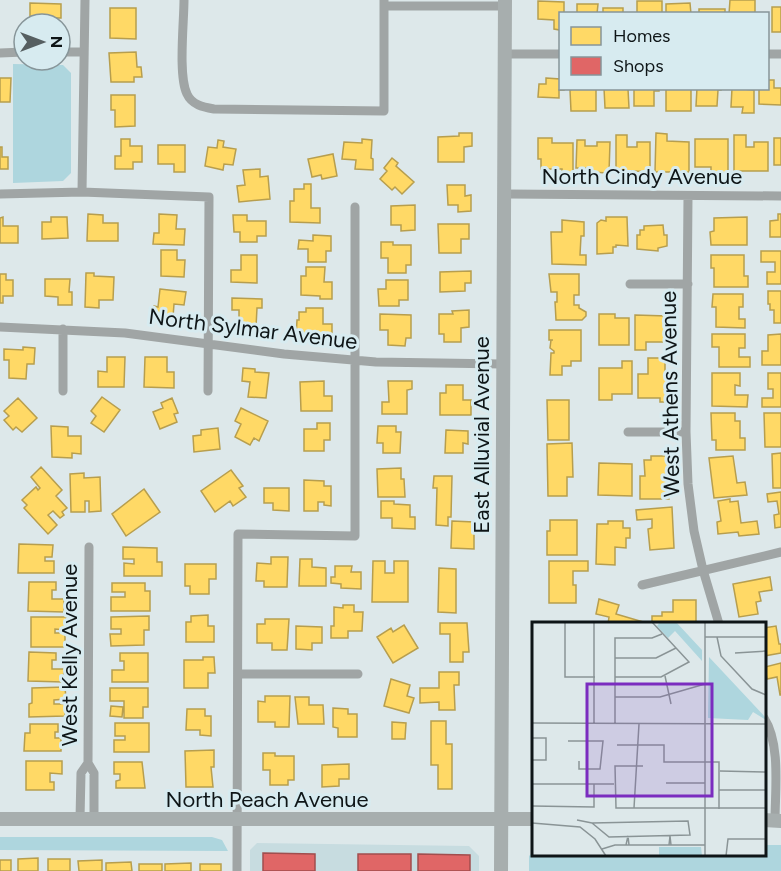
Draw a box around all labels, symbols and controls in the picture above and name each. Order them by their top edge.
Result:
north arrow [12,12,72,72]
legend [559,12,769,90]
text: Homes [613,25,671,47]
text: N [47,36,66,48]
text: Shops [613,55,664,77]
street label: North Cindy Avenue [542,163,742,190]
street label: West Athens Avenue [655,291,685,497]
street label: North Sylmar Avenue [147,303,359,355]
street label: East Alluvial Avenue [468,336,495,534]
street label: West Kelly Avenue [56,564,83,746]
inset map [532,622,766,856]
street label: North Peach Avenue [165,786,369,813]

